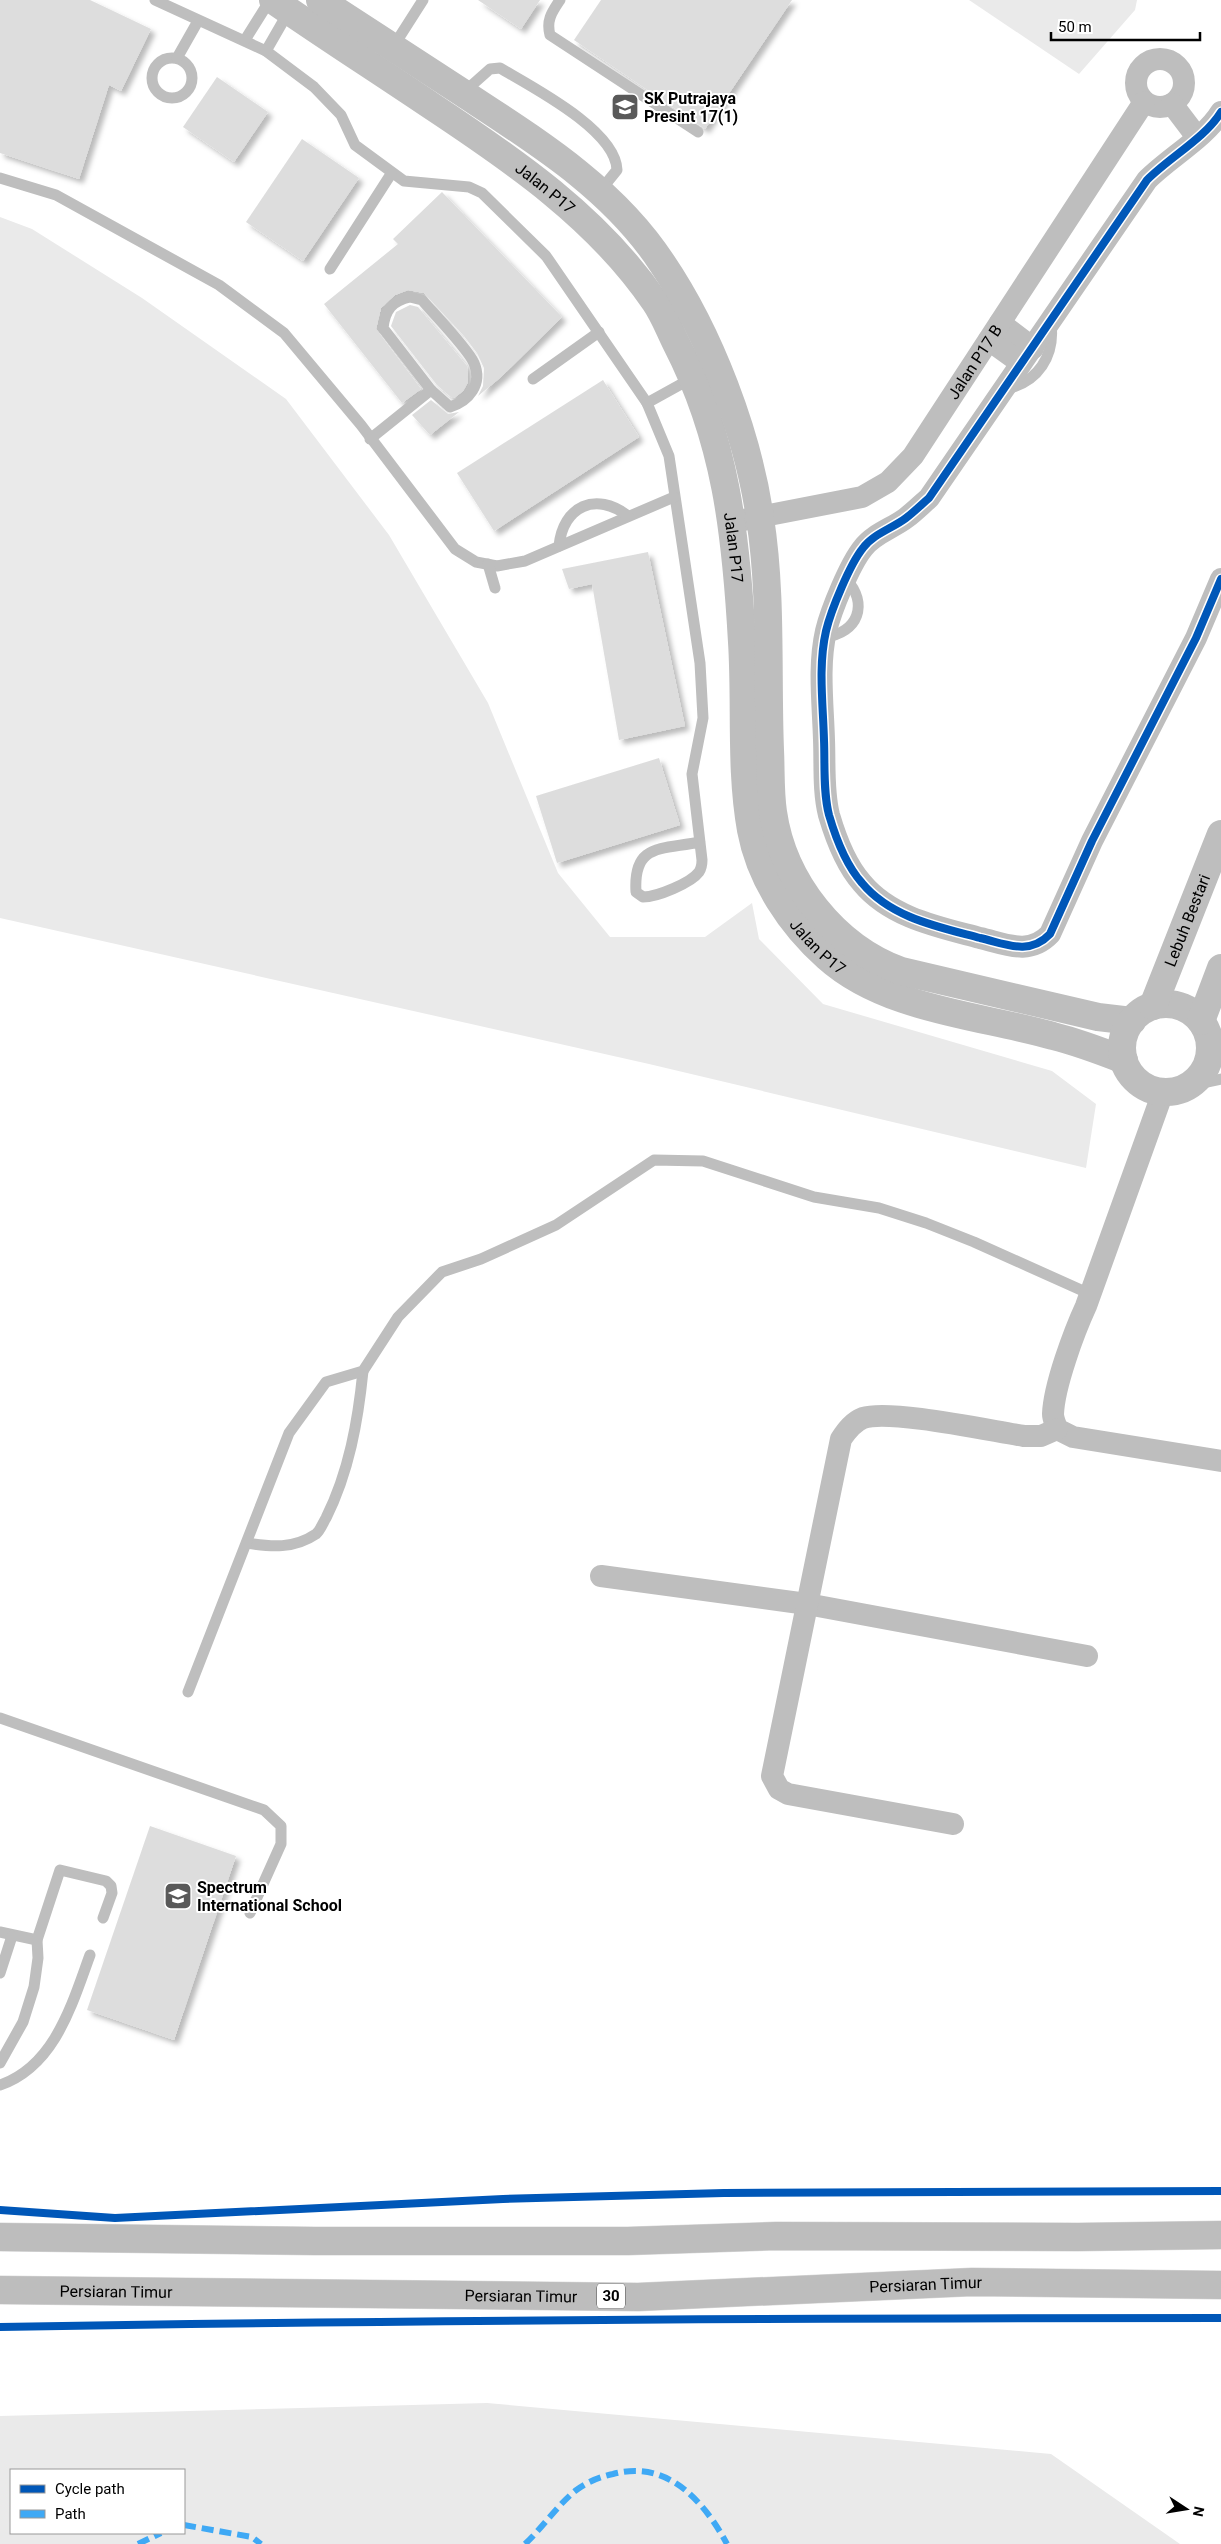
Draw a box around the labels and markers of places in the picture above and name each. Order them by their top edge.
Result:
place label: SK Putrajaya Presint 17(1) [644,89,738,126]
school or university icon: SK Putrajaya Presint 17(1) [610,92,640,122]
place label: Spectrum International School [197,1878,342,1915]
school or university icon: Spectrum International School [163,1881,193,1911]

